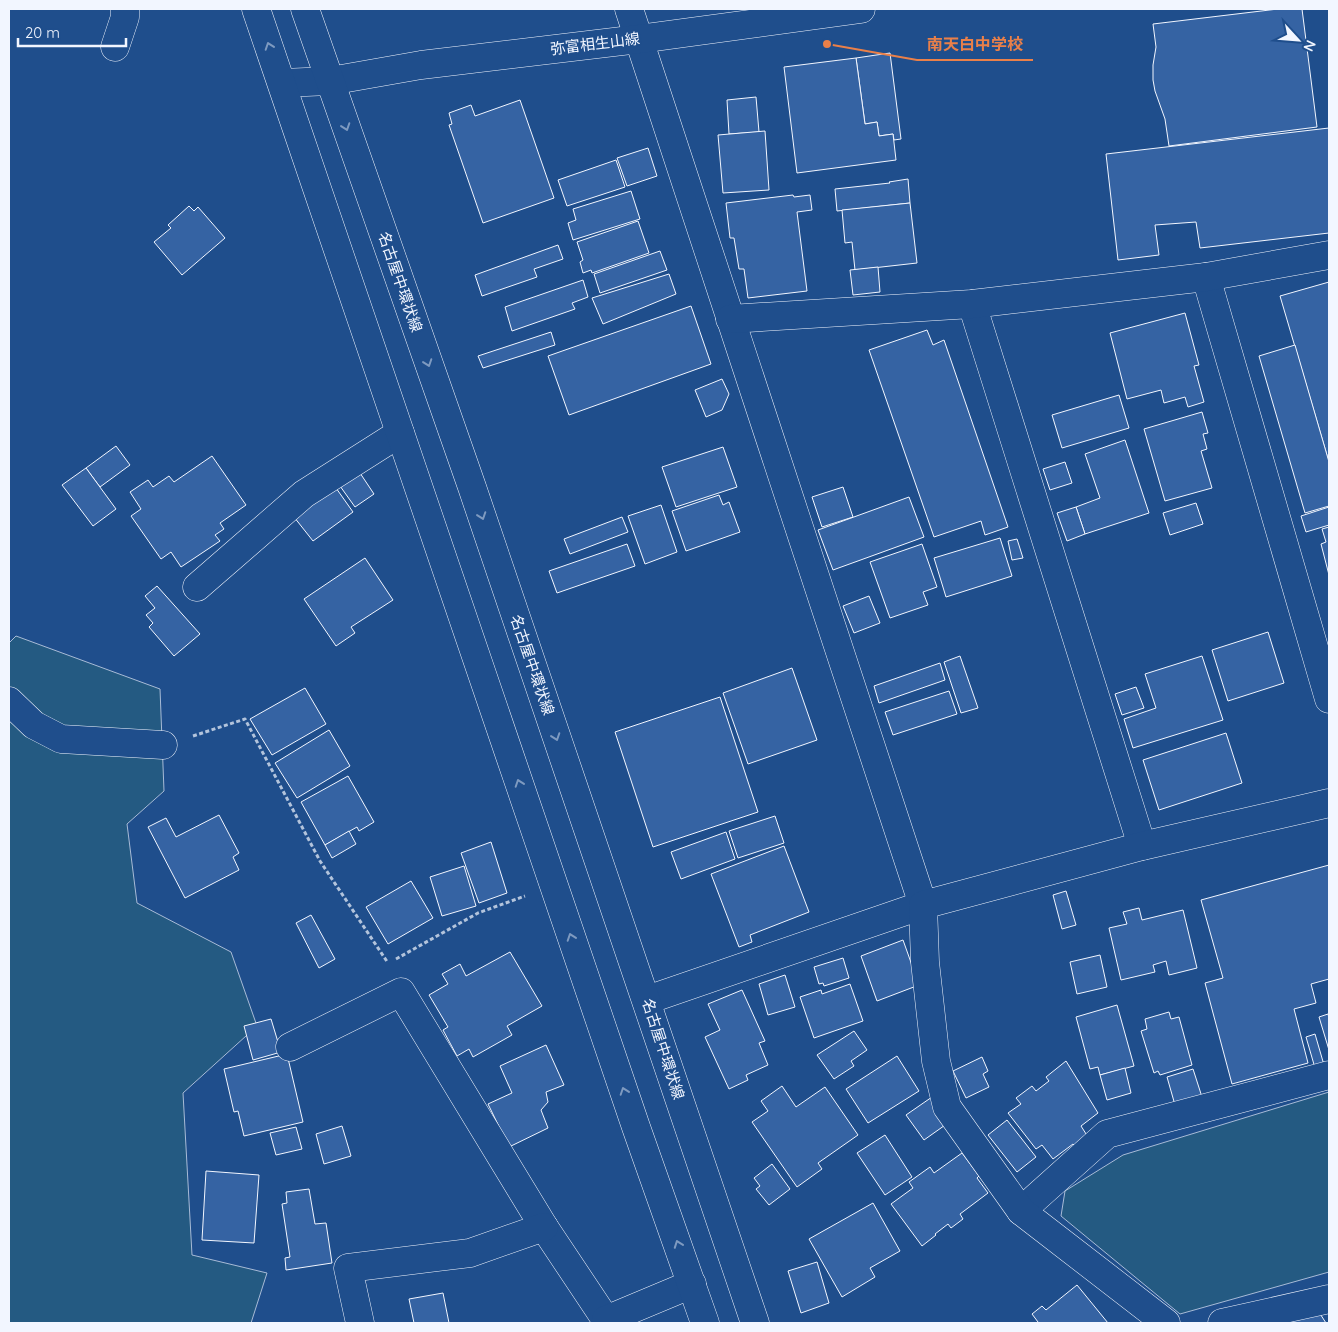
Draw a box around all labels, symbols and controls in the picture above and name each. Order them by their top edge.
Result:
scale bar [18,15,125,47]
north arrow [1273,15,1323,65]
text: 20 m [25,23,60,42]
street label: 弥富相生山線 [549,29,641,58]
callout: 南天白中学校 [917,29,1033,60]
text: 南天白中学校 [927,34,1023,54]
text: N [1299,37,1320,54]
one-way arrow [265,42,275,50]
one-way arrow [340,122,350,131]
street label: 名古屋中環状線 [374,229,427,335]
one-way arrow [422,358,432,367]
one-way arrow [476,512,486,520]
street label: 名古屋中環状線 [506,612,559,718]
one-way arrow [550,732,560,740]
one-way arrow [514,780,524,788]
one-way arrow [567,933,577,942]
street label: 名古屋中環状線 [638,996,689,1102]
one-way arrow [619,1087,629,1096]
one-way arrow [674,1240,684,1249]

